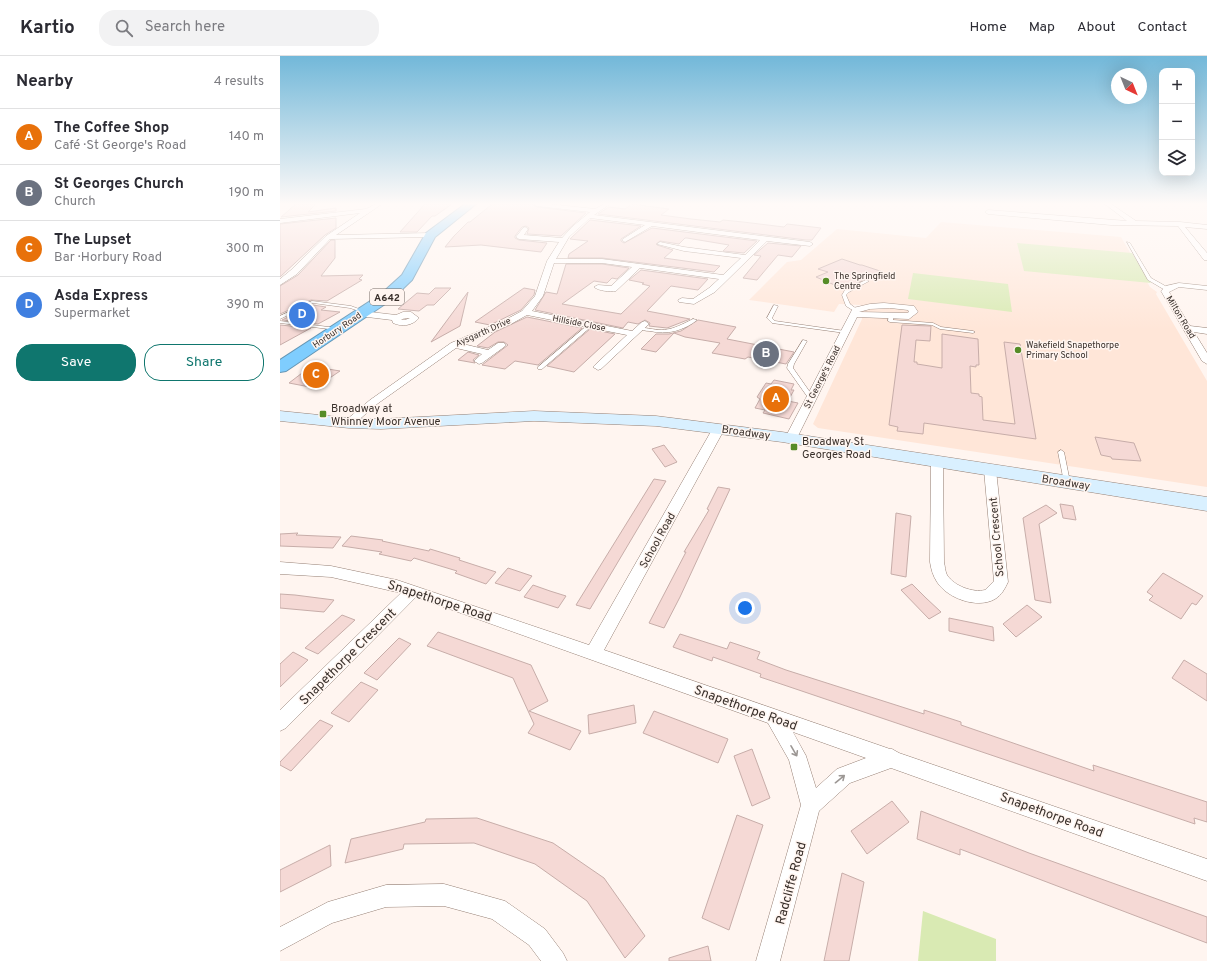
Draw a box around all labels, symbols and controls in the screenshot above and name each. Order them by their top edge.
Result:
search box [99,10,379,46]
text: Kartio [20,16,75,40]
icon: search [113,17,135,39]
text: Search here [145,18,225,37]
text: Home [970,19,1007,36]
text: Map [1029,19,1055,36]
text: About [1077,19,1116,36]
text: Contact [1138,19,1187,36]
north arrow [1111,68,1147,104]
map controls [1159,68,1195,176]
button: + [1159,68,1195,104]
text: Nearby [16,71,73,93]
text: 4 results [214,74,264,90]
button: − [1159,104,1195,140]
text: The Coffee Shop [54,119,169,138]
text: A [24,129,34,145]
text: 140 m [229,129,264,145]
text: Café · St George's Road [54,138,186,154]
button: layers [1159,140,1195,176]
text: St Georges Church [54,175,184,194]
text: B [25,185,33,201]
text: 190 m [229,185,264,201]
text: Church [54,194,96,210]
text: The Lupset [54,231,131,250]
text: C [25,241,33,257]
text: 300 m [226,241,264,257]
text: Bar · Horbury Road [54,250,162,266]
place label: The Springfield Centre [834,271,895,292]
marker: The Springfield Centre [821,276,831,286]
text: Asda Express [54,287,148,306]
road number: A642 [370,289,404,305]
street label: Milton Road [1163,294,1198,341]
text: D [24,297,34,313]
text: 390 m [226,297,264,313]
pin: D [289,300,315,330]
text: Supermarket [54,306,130,322]
street label: Horbury Road [311,310,364,351]
street label: Hillside Close [551,313,607,334]
street label: Aysgarth Drive [454,315,513,350]
pin: B [753,339,779,369]
place label: Wakefield Snapethorpe Primary School [1026,340,1119,361]
button: Save [16,344,136,381]
button: Share [144,344,264,381]
street label: St George's Road [802,344,843,411]
marker: Wakefield Snapethorpe Primary School [1013,345,1023,355]
pin: C [303,360,329,390]
pin: A [763,384,789,414]
place label: Broadway at Whinney Moor Avenue [331,402,441,429]
marker: Broadway at Whinney Moor Avenue [318,409,328,419]
street label: Broadway [721,423,771,443]
place label: Broadway St Georges Road [802,435,871,462]
marker: Broadway St Georges Road [789,442,799,452]
street label: Broadway [1041,472,1091,494]
street label: School Crescent [987,496,1007,577]
street label: School Road [637,510,679,571]
street label: Snapethorpe Road [385,578,494,626]
your location [735,598,755,618]
street label: Snapethorpe Crescent [297,606,400,709]
street label: Snapethorpe Road [692,683,799,735]
one-way arrow [790,745,798,757]
one-way arrow [835,775,846,784]
street label: Snapethorpe Road [998,790,1105,842]
street label: Radcliffe Road [773,840,811,927]

